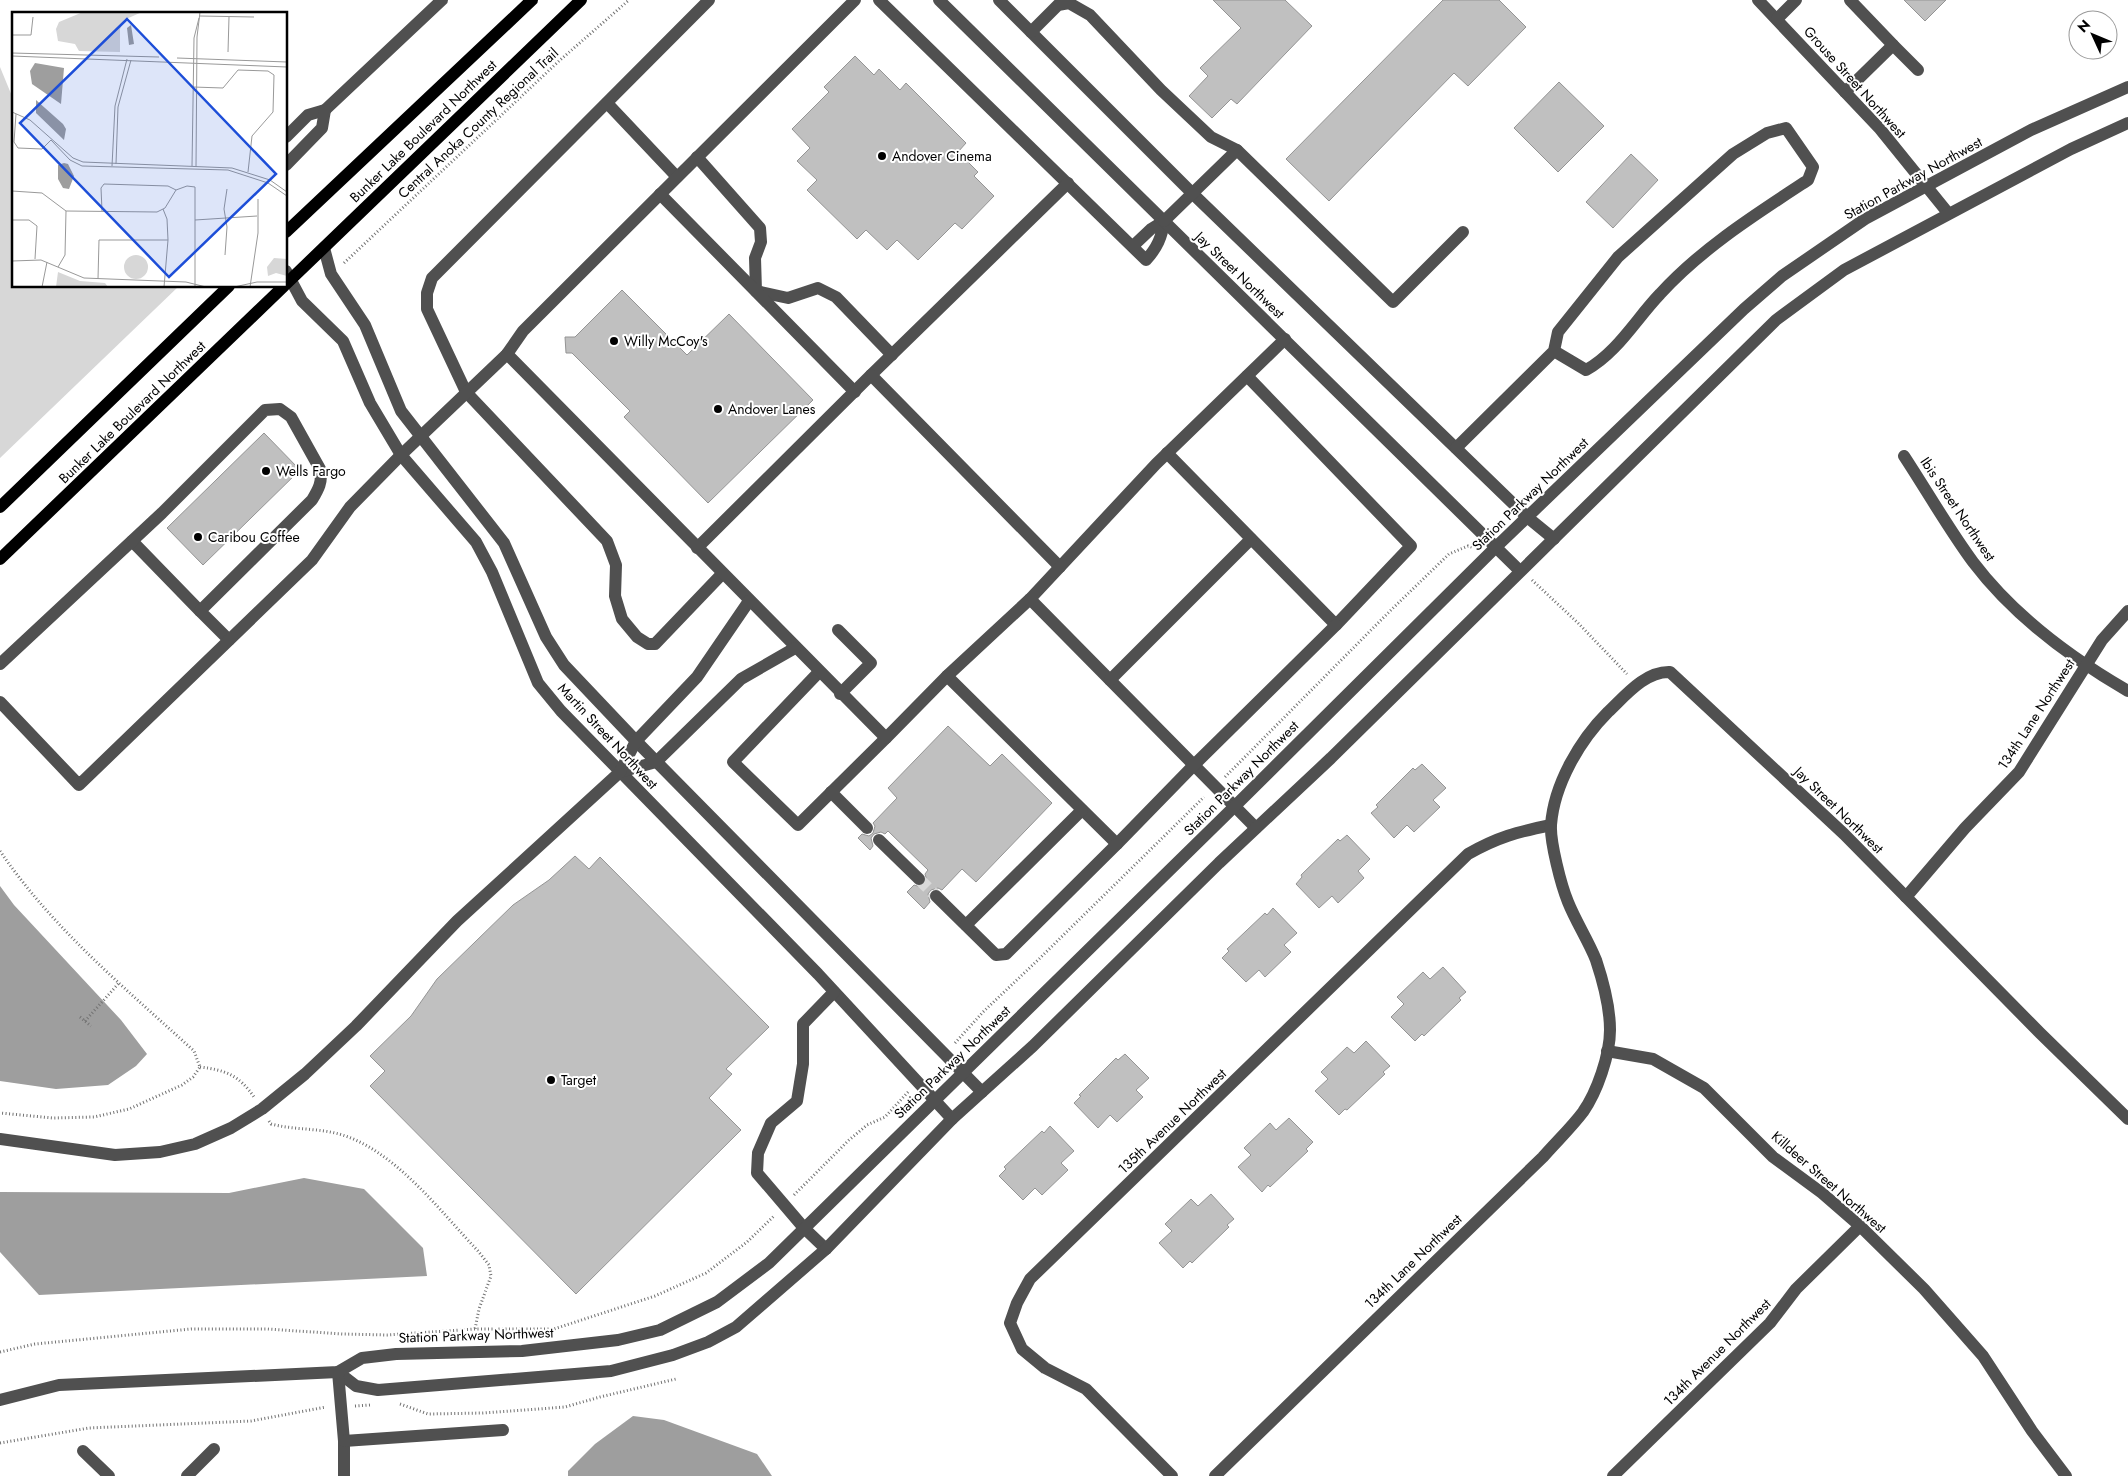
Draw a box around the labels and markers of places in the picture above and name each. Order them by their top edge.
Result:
place label: Andover Cinema [892,146,992,166]
marker: Andover Cinema [876,150,888,162]
place label: Willy McCoy's [624,331,708,351]
marker: Willy McCoy's [608,335,620,347]
place label: Andover Lanes [728,399,816,419]
marker: Andover Lanes [712,403,724,415]
place label: Wells Fargo [276,461,346,481]
marker: Wells Fargo [260,465,272,477]
place label: Caribou Coffee [208,527,300,547]
marker: Caribou Coffee [192,531,204,543]
place label: Target [561,1070,597,1090]
marker: Target [545,1074,557,1086]

